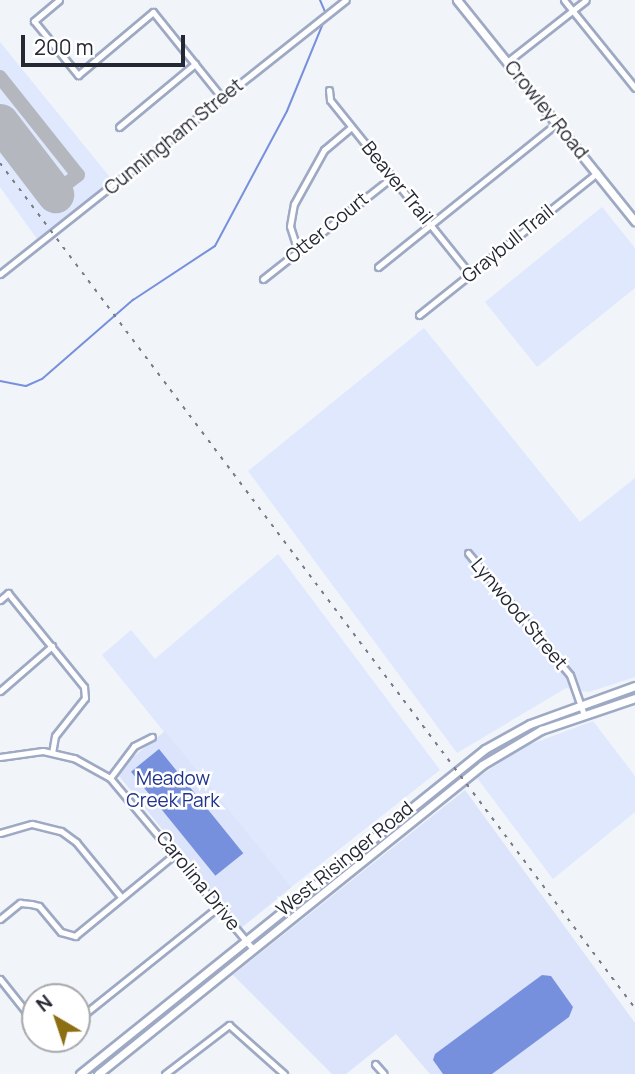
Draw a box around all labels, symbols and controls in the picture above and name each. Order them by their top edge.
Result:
scale bar [24,21,189,65]
text: 200 m [34,33,94,61]
street label: Crowley Road [499,56,593,164]
street label: Cunningham Street [100,74,248,200]
street label: Beaver Trail [357,137,437,229]
street label: Otter Court [281,188,373,268]
street label: Graybull Trail [458,200,558,288]
street label: Lynwood Street [466,554,572,674]
park label: Meadow Creek Park [126,768,220,812]
street label: West Risinger Road [272,797,418,921]
street label: Carolina Drive [151,827,245,935]
north arrow [21,983,91,1053]
text: N [31,989,58,1018]

